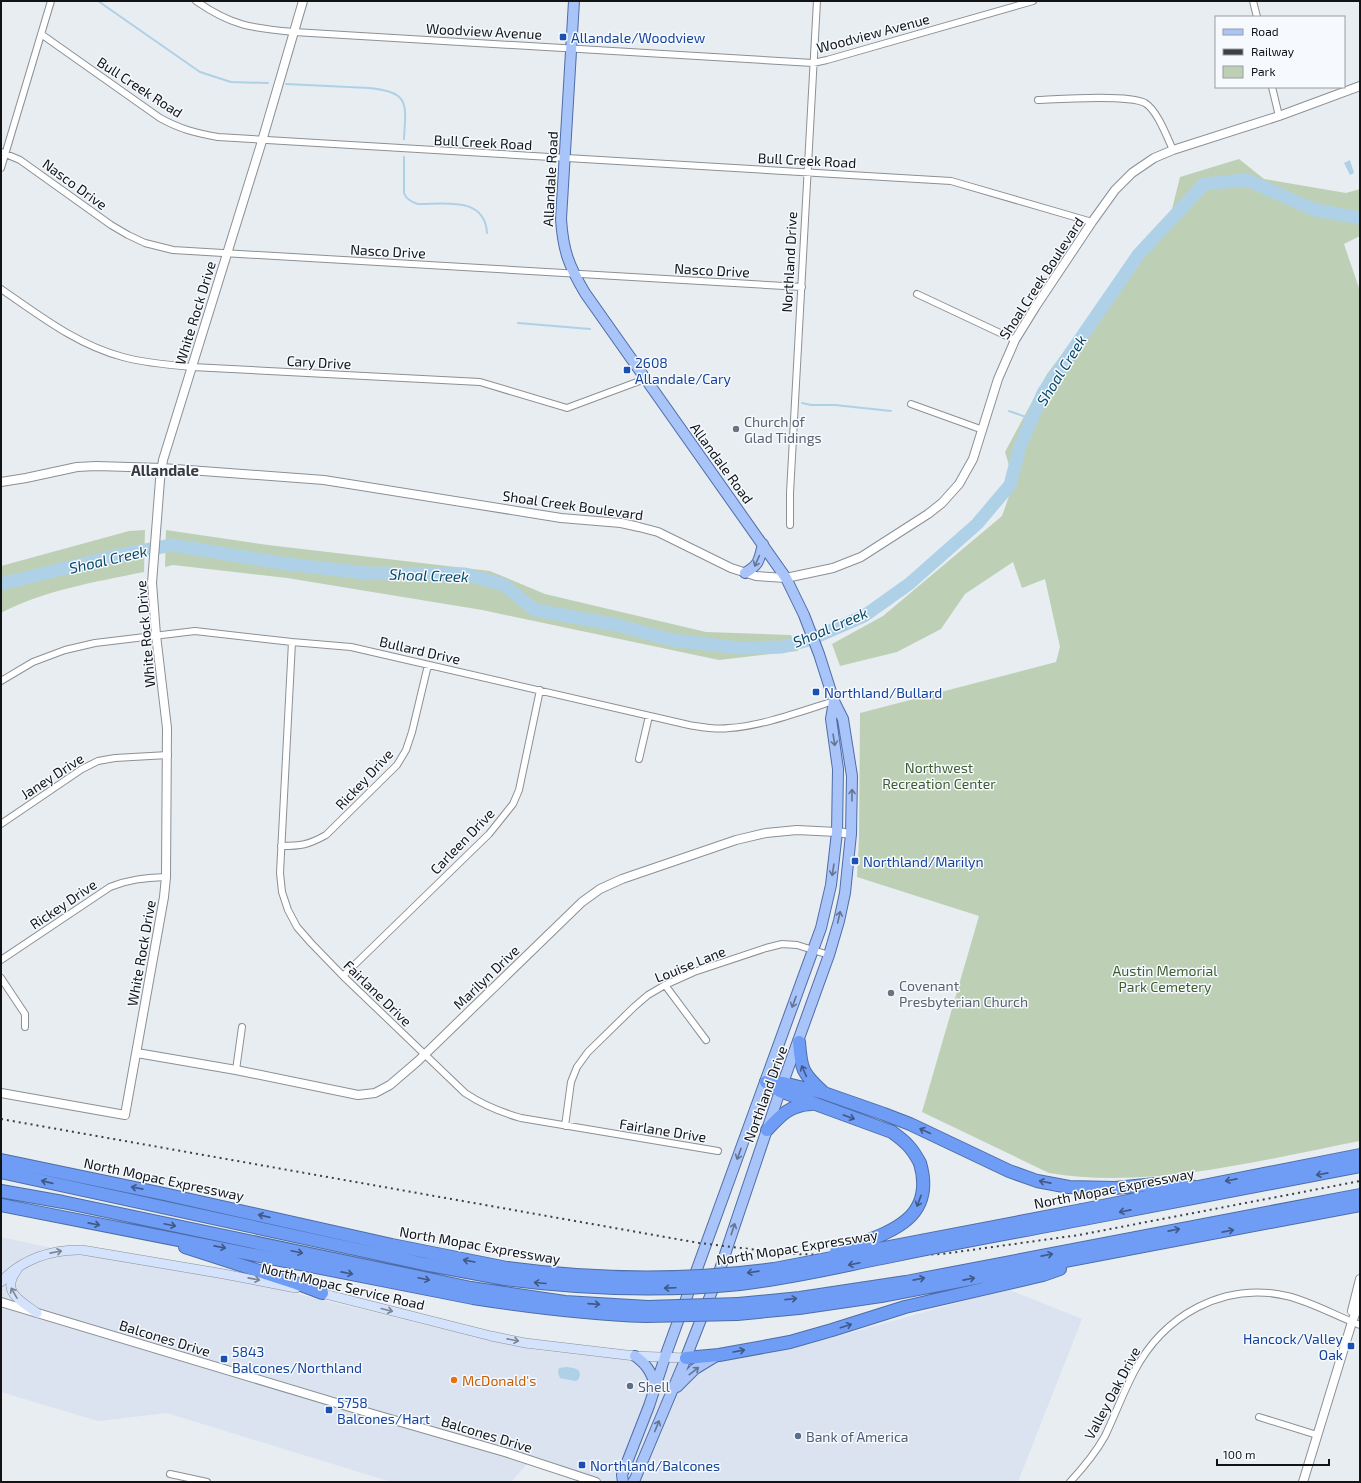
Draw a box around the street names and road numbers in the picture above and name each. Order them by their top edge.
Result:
street label: Woodview Avenue [815,10,931,56]
street label: Woodview Avenue [425,19,543,43]
street label: Bull Creek Road [94,53,186,121]
street label: Bull Creek Road [433,131,533,153]
street label: Allandale Road [539,131,561,227]
street label: Bull Creek Road [757,149,857,171]
street label: Nasco Drive [39,155,111,213]
street label: Northland Drive [778,211,800,313]
street label: Shoal Creek Boulevard [995,214,1087,342]
street label: Nasco Drive [350,241,426,261]
street label: White Rock Drive [171,259,219,367]
street label: Nasco Drive [674,260,750,280]
street label: Cary Drive [286,352,352,372]
street label: Allandale Road [687,419,757,507]
street label: Shoal Creek Boulevard [502,487,644,523]
street label: White Rock Drive [132,580,158,688]
street label: Bullard Drive [378,632,462,668]
street label: Rickey Drive [332,745,396,813]
street label: Janey Drive [17,749,87,803]
street label: Carleen Drive [426,805,498,877]
street label: Rickey Drive [26,875,100,933]
street label: White Rock Drive [123,899,159,1007]
street label: Marilyn Drive [450,941,522,1013]
street label: Louise Lane [652,942,728,986]
street label: Fairlane Drive [340,956,416,1030]
street label: Northland Drive [740,1044,790,1144]
street label: Fairlane Drive [618,1115,708,1145]
street label: North Mopac Expressway [82,1154,246,1204]
street label: North Mopac Expressway [1032,1164,1196,1212]
street label: North Mopac Expressway [398,1222,562,1268]
street label: North Mopac Expressway [715,1226,879,1268]
street label: North Mopac Service Road [259,1259,427,1313]
street label: Balcones Drive [117,1316,213,1360]
street label: Valley Oak Drive [1081,1344,1143,1442]
street label: Balcones Drive [439,1412,535,1456]

